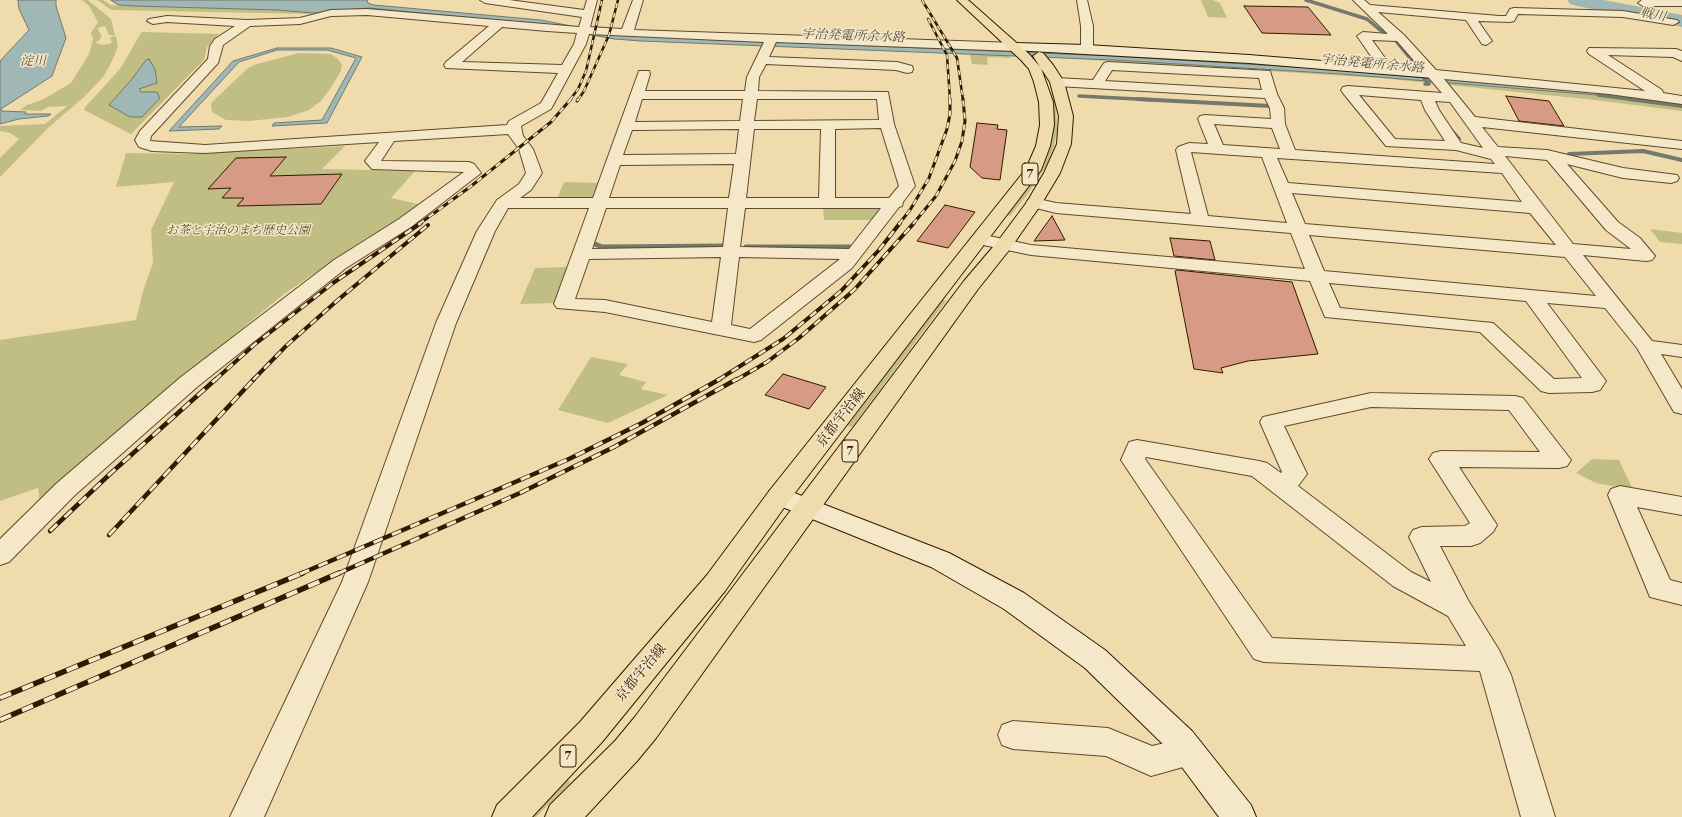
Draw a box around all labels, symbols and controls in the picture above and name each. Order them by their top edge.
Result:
water label: 戦川 [1639,5,1667,25]
water label: 宇治発電所余水路 [801,26,905,46]
water label: 宇治発電所余水路 [1320,52,1424,76]
water label: 淀川 [20,53,46,69]
road number: 7 [1022,163,1038,185]
park label: お茶と宇治のまち歴史公園 [166,224,310,238]
street label: 京都宇治線 [813,385,869,451]
road number: 7 [842,440,858,462]
street label: 京都宇治線 [612,641,670,705]
road number: 7 [560,745,576,767]

